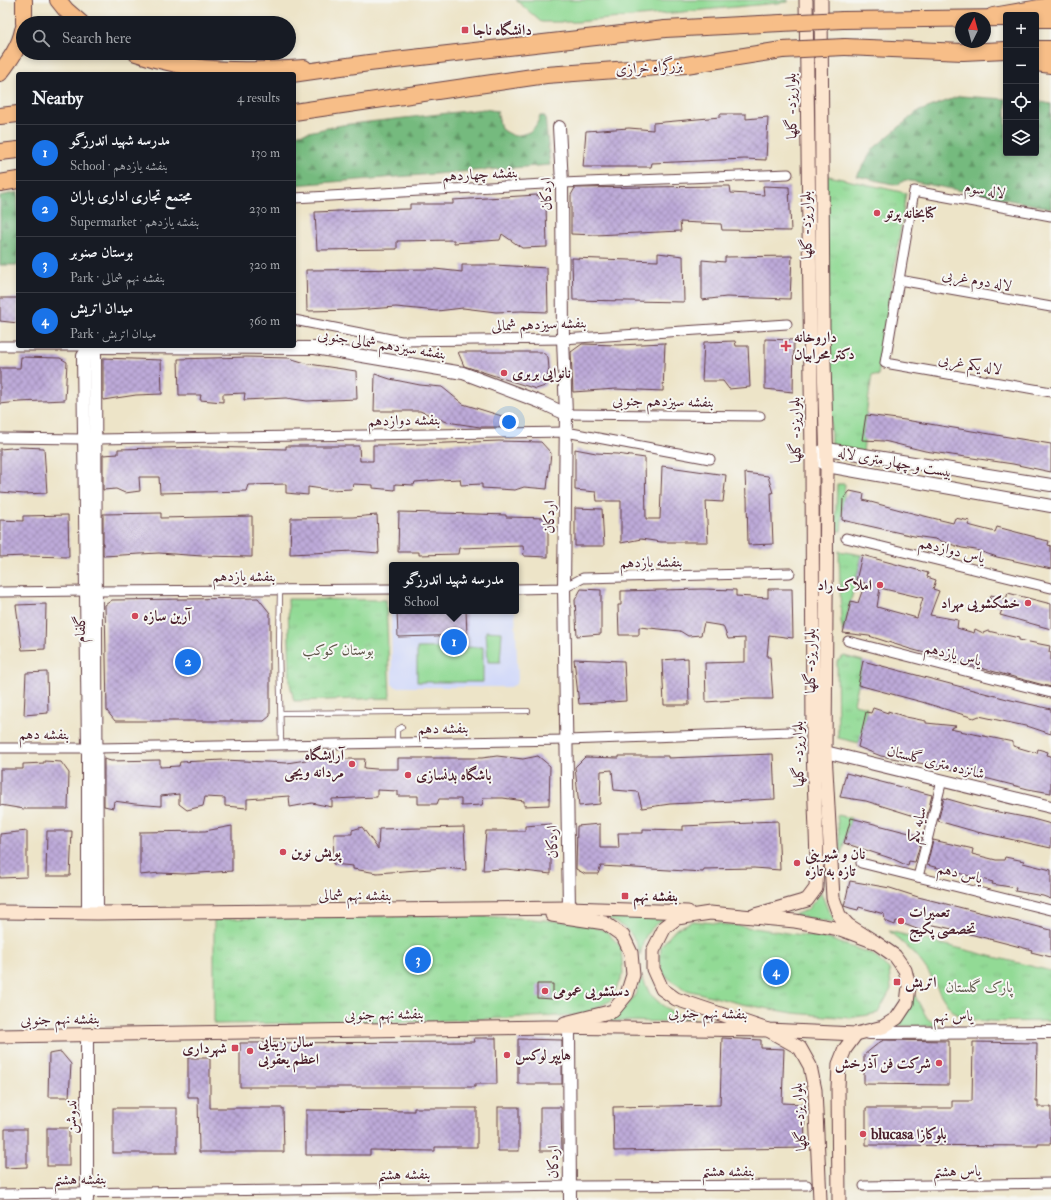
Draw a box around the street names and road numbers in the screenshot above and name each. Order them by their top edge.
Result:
street label: بزرگراه خرازی [615,55,684,79]
street label: بلواریزد- گلها [781,73,802,139]
street label: بنفشه چهاردهم [442,163,519,190]
street label: اردکان [537,177,556,211]
street label: لاله سوم [962,178,1007,206]
street label: بلوار یزد- گلها [796,191,817,259]
street label: لاله دوم غربی [940,265,1013,299]
street label: بنفشه سیزدهم شمالی [491,313,587,340]
street label: بنفشه سیزدهم شمالی جنوبی [316,325,447,368]
street label: لاله یکم غربی [936,350,1003,383]
street label: بنفشه سیزدهم جنوبی [612,391,714,416]
street label: بلواریزد- گلها [785,397,806,463]
street label: بنفشه دوازدهم [368,410,441,435]
street label: بیست و چهار متری لاله [836,443,954,482]
street label: اردکان [540,500,559,534]
street label: یاس دوازدهم [916,533,988,572]
street label: بنفشه یازدهم [619,552,683,577]
street label: بنفشه یازدهم [213,567,275,590]
street label: گلفام [71,615,93,643]
street label: بلوار یزد-گلها [801,628,820,694]
street label: یاس یازدهم [921,638,984,675]
street label: بنفشه دهم [418,719,469,742]
street label: بلواریزد- گلها [788,721,809,787]
street label: بنفشه دهم [19,725,69,748]
street label: شانزده متری گلستان [885,741,987,784]
street label: سایه یکم [904,805,935,846]
street label: اردکان [543,825,562,859]
street label: یاس دهم [934,859,985,892]
street label: بنفشه نهم شمالی [319,886,391,909]
street label: بنفشه نهم جنوبی [668,1003,748,1028]
street label: بنفشه نهم جنوبی [344,1004,424,1029]
street label: یاس نهم [933,1007,974,1030]
street label: بنفشه نهم جنوبی [20,1009,100,1034]
street label: بلوار یزد- گلها [788,1082,811,1152]
street label: ندوشن [62,1100,81,1134]
street label: اردکان [544,1145,563,1179]
street label: بنفشه هشتم [702,1162,754,1186]
street label: یاس هشتم [933,1162,982,1186]
street label: بنفشه هشتم [377,1165,431,1189]
street label: بنفشه هشتم [53,1170,107,1194]

